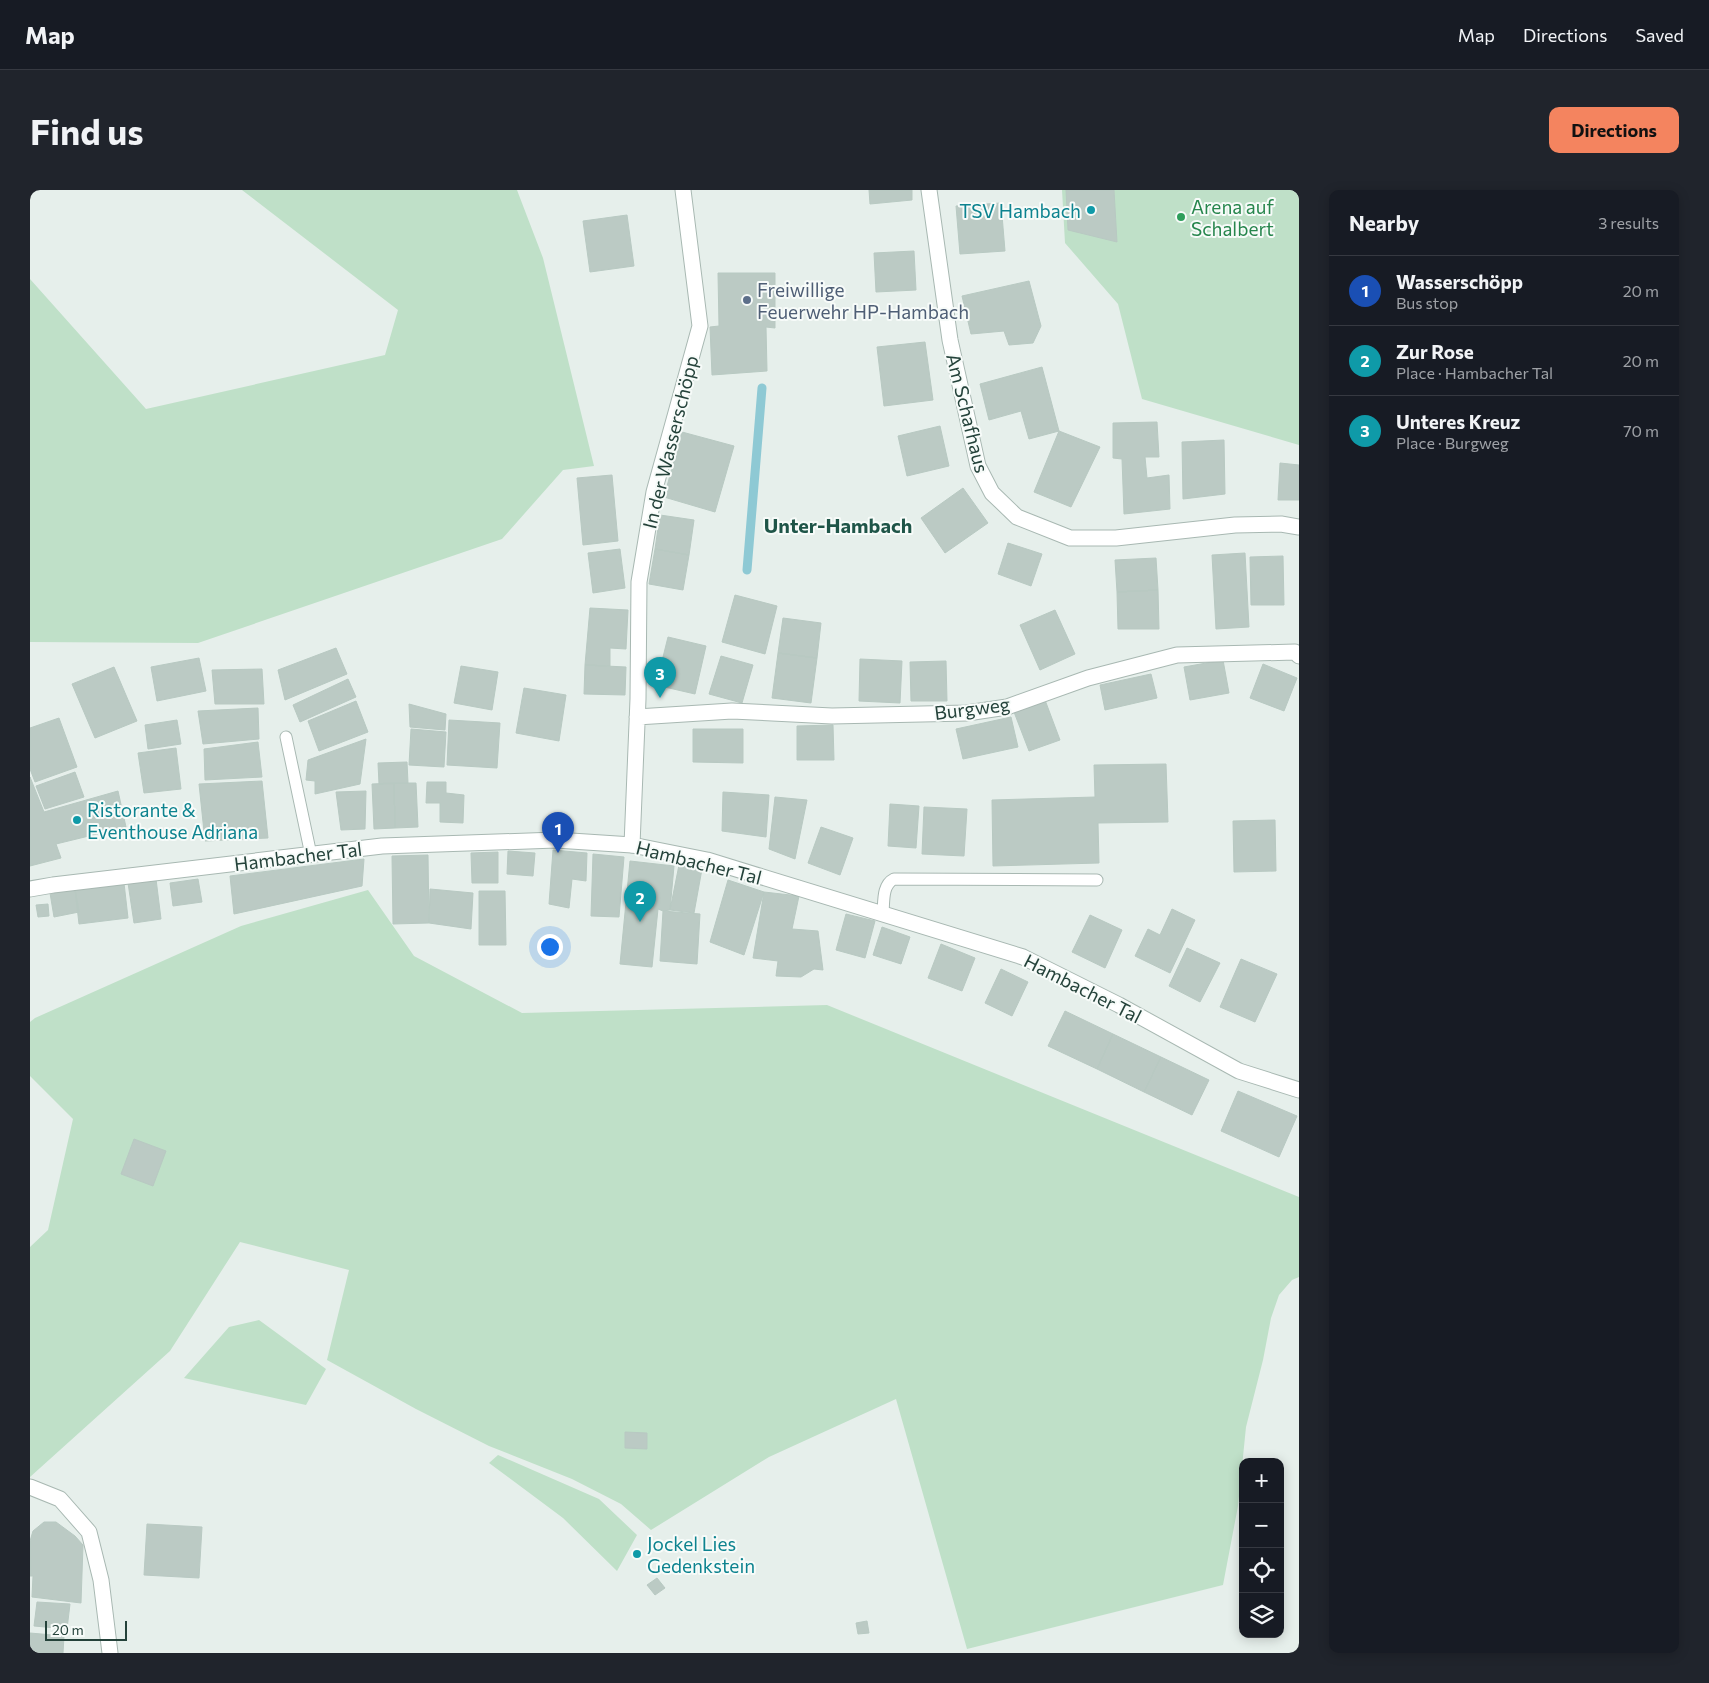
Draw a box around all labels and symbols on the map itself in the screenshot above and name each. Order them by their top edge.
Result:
place label: Arena auf Schalbert [1191,195,1274,240]
place label: TSV Hambach [959,199,1081,222]
marker: TSV Hambach [1085,204,1097,216]
marker: Arena auf Schalbert [1175,211,1187,223]
place label: Freiwillige Feuerwehr HP-Hambach [757,278,969,323]
marker: Freiwillige Feuerwehr HP-Hambach [741,294,753,306]
street label: Am Schafhaus [942,351,994,475]
street label: In der Wasserschöpp [637,353,703,531]
district label: Unter-Hambach [764,513,912,537]
pin: 3 [644,657,676,698]
street label: Burgweg [933,692,1011,724]
place label: Ristorante & Eventhouse Adriana [87,798,258,843]
pin: 1 [542,812,574,853]
marker: Ristorante & Eventhouse Adriana [71,814,83,826]
street label: Hambacher Tal [634,835,764,889]
street label: Hambacher Tal [233,837,363,875]
pin: 2 [624,881,656,922]
your location [537,934,563,960]
street label: Hambacher Tal [1020,949,1146,1027]
place label: Jockel Lies Gedenkstein [647,1532,755,1577]
marker: Jockel Lies Gedenkstein [631,1548,643,1560]
scale bar [45,1618,128,1641]

